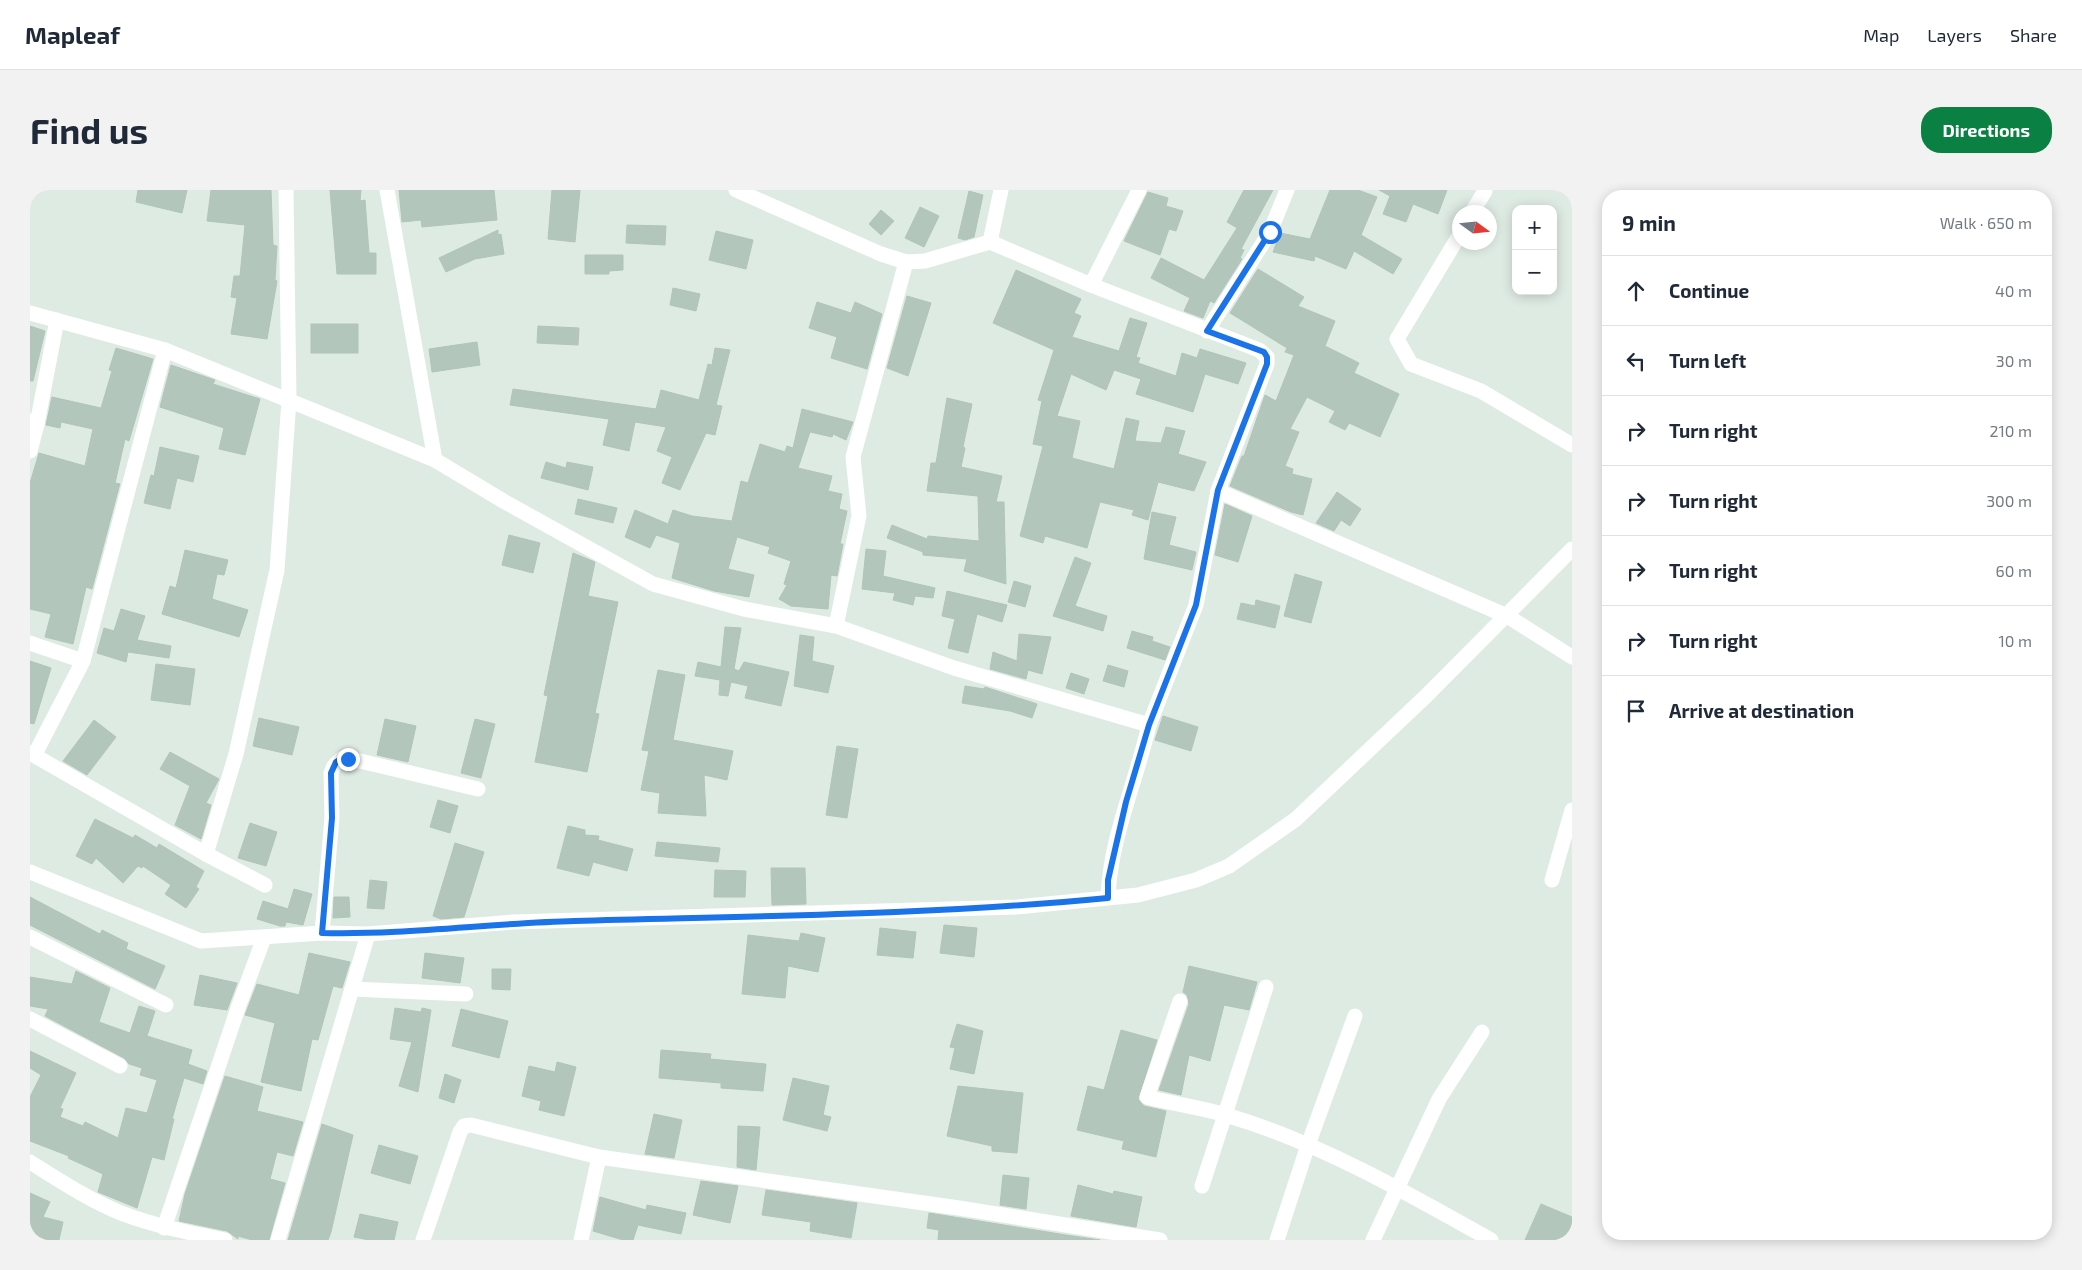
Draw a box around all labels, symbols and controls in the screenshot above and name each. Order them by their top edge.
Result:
text: Mapleaf [25,20,120,49]
text: Map [1863,24,1899,46]
text: Layers [1927,24,1982,46]
text: Share [2010,24,2057,46]
button: Directions [1921,107,2052,153]
text: Find us [30,109,148,151]
north arrow [1452,205,1497,250]
map controls [1512,205,1557,295]
button: + [1512,205,1557,250]
text: 9 min [1622,210,1676,235]
text: Walk · 650 m [1940,213,2032,232]
route start [1259,221,1282,244]
button: − [1512,250,1557,295]
icon: ahead [1622,277,1650,305]
text: Continue [1669,279,1749,302]
text: 40 m [1995,281,2032,300]
icon: left [1622,347,1650,375]
text: Turn left [1669,349,1746,372]
text: 30 m [1996,351,2032,370]
icon: right [1622,417,1650,445]
text: Turn right [1669,419,1757,442]
text: 210 m [1989,421,2032,440]
icon: right [1622,487,1650,515]
text: Turn right [1669,489,1757,512]
text: 300 m [1986,491,2032,510]
icon: right [1622,557,1650,585]
text: Turn right [1669,559,1757,582]
text: 60 m [1996,561,2032,580]
icon: right [1622,627,1650,655]
text: Turn right [1669,629,1757,652]
text: 10 m [1998,631,2032,650]
icon: arrive [1622,697,1650,725]
text: Arrive at destination [1669,699,1854,722]
route end [337,748,360,771]

